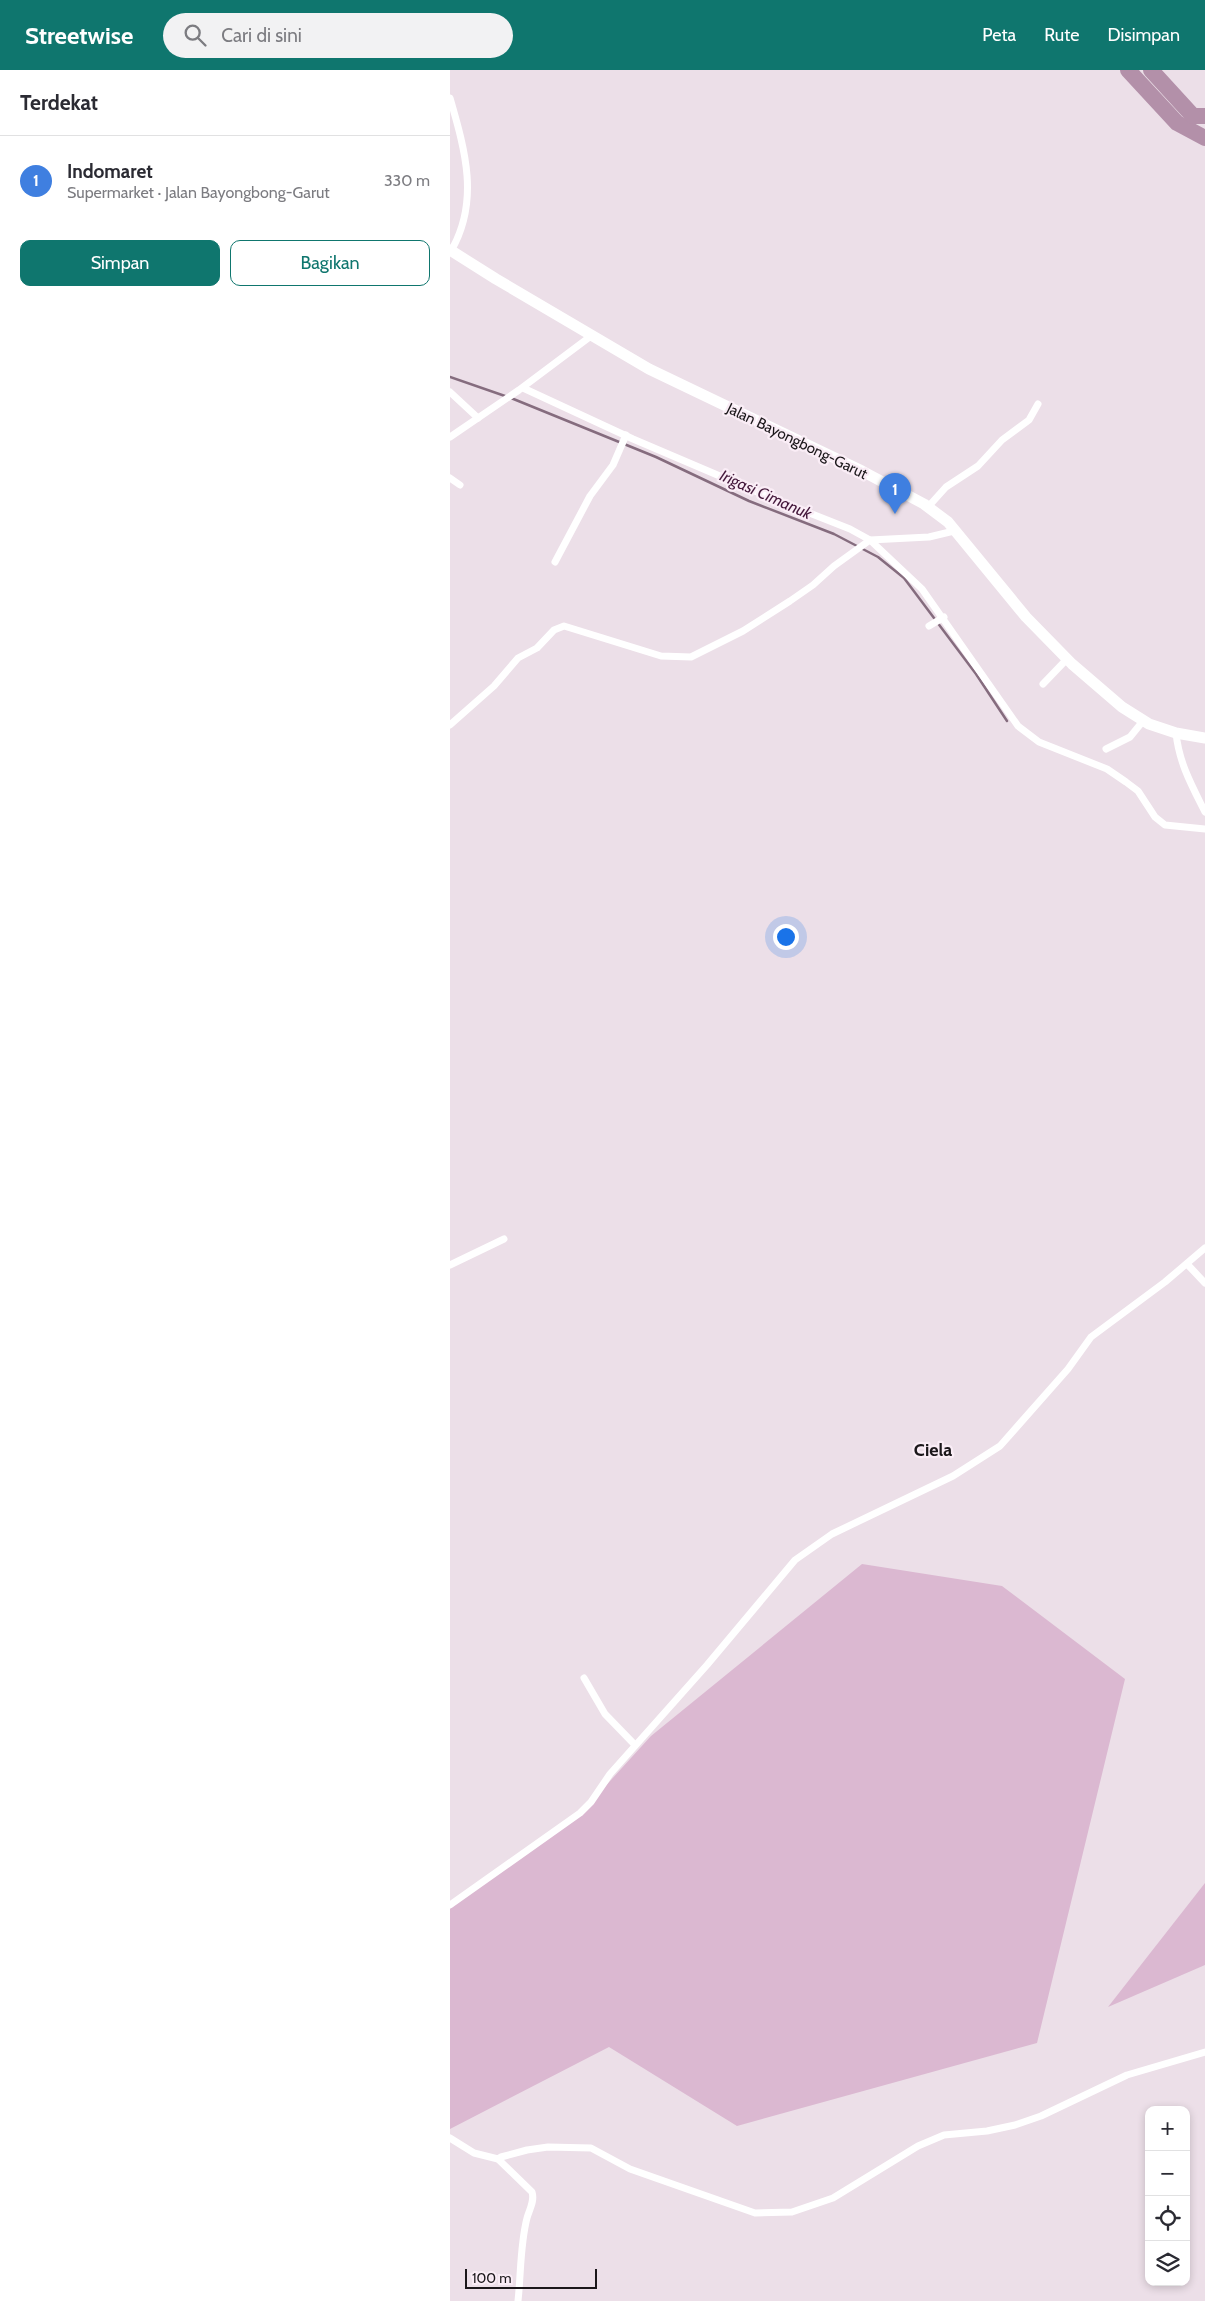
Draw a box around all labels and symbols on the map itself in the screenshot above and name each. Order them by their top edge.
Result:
street label: Jalan Bayongbong-Garut [723,399,870,483]
water label: Irigasi Cimanuk [717,466,816,524]
pin: 1 [879,473,911,514]
your location [773,924,799,950]
district label: Ciela [914,1439,952,1461]
scale bar [465,2266,598,2289]

